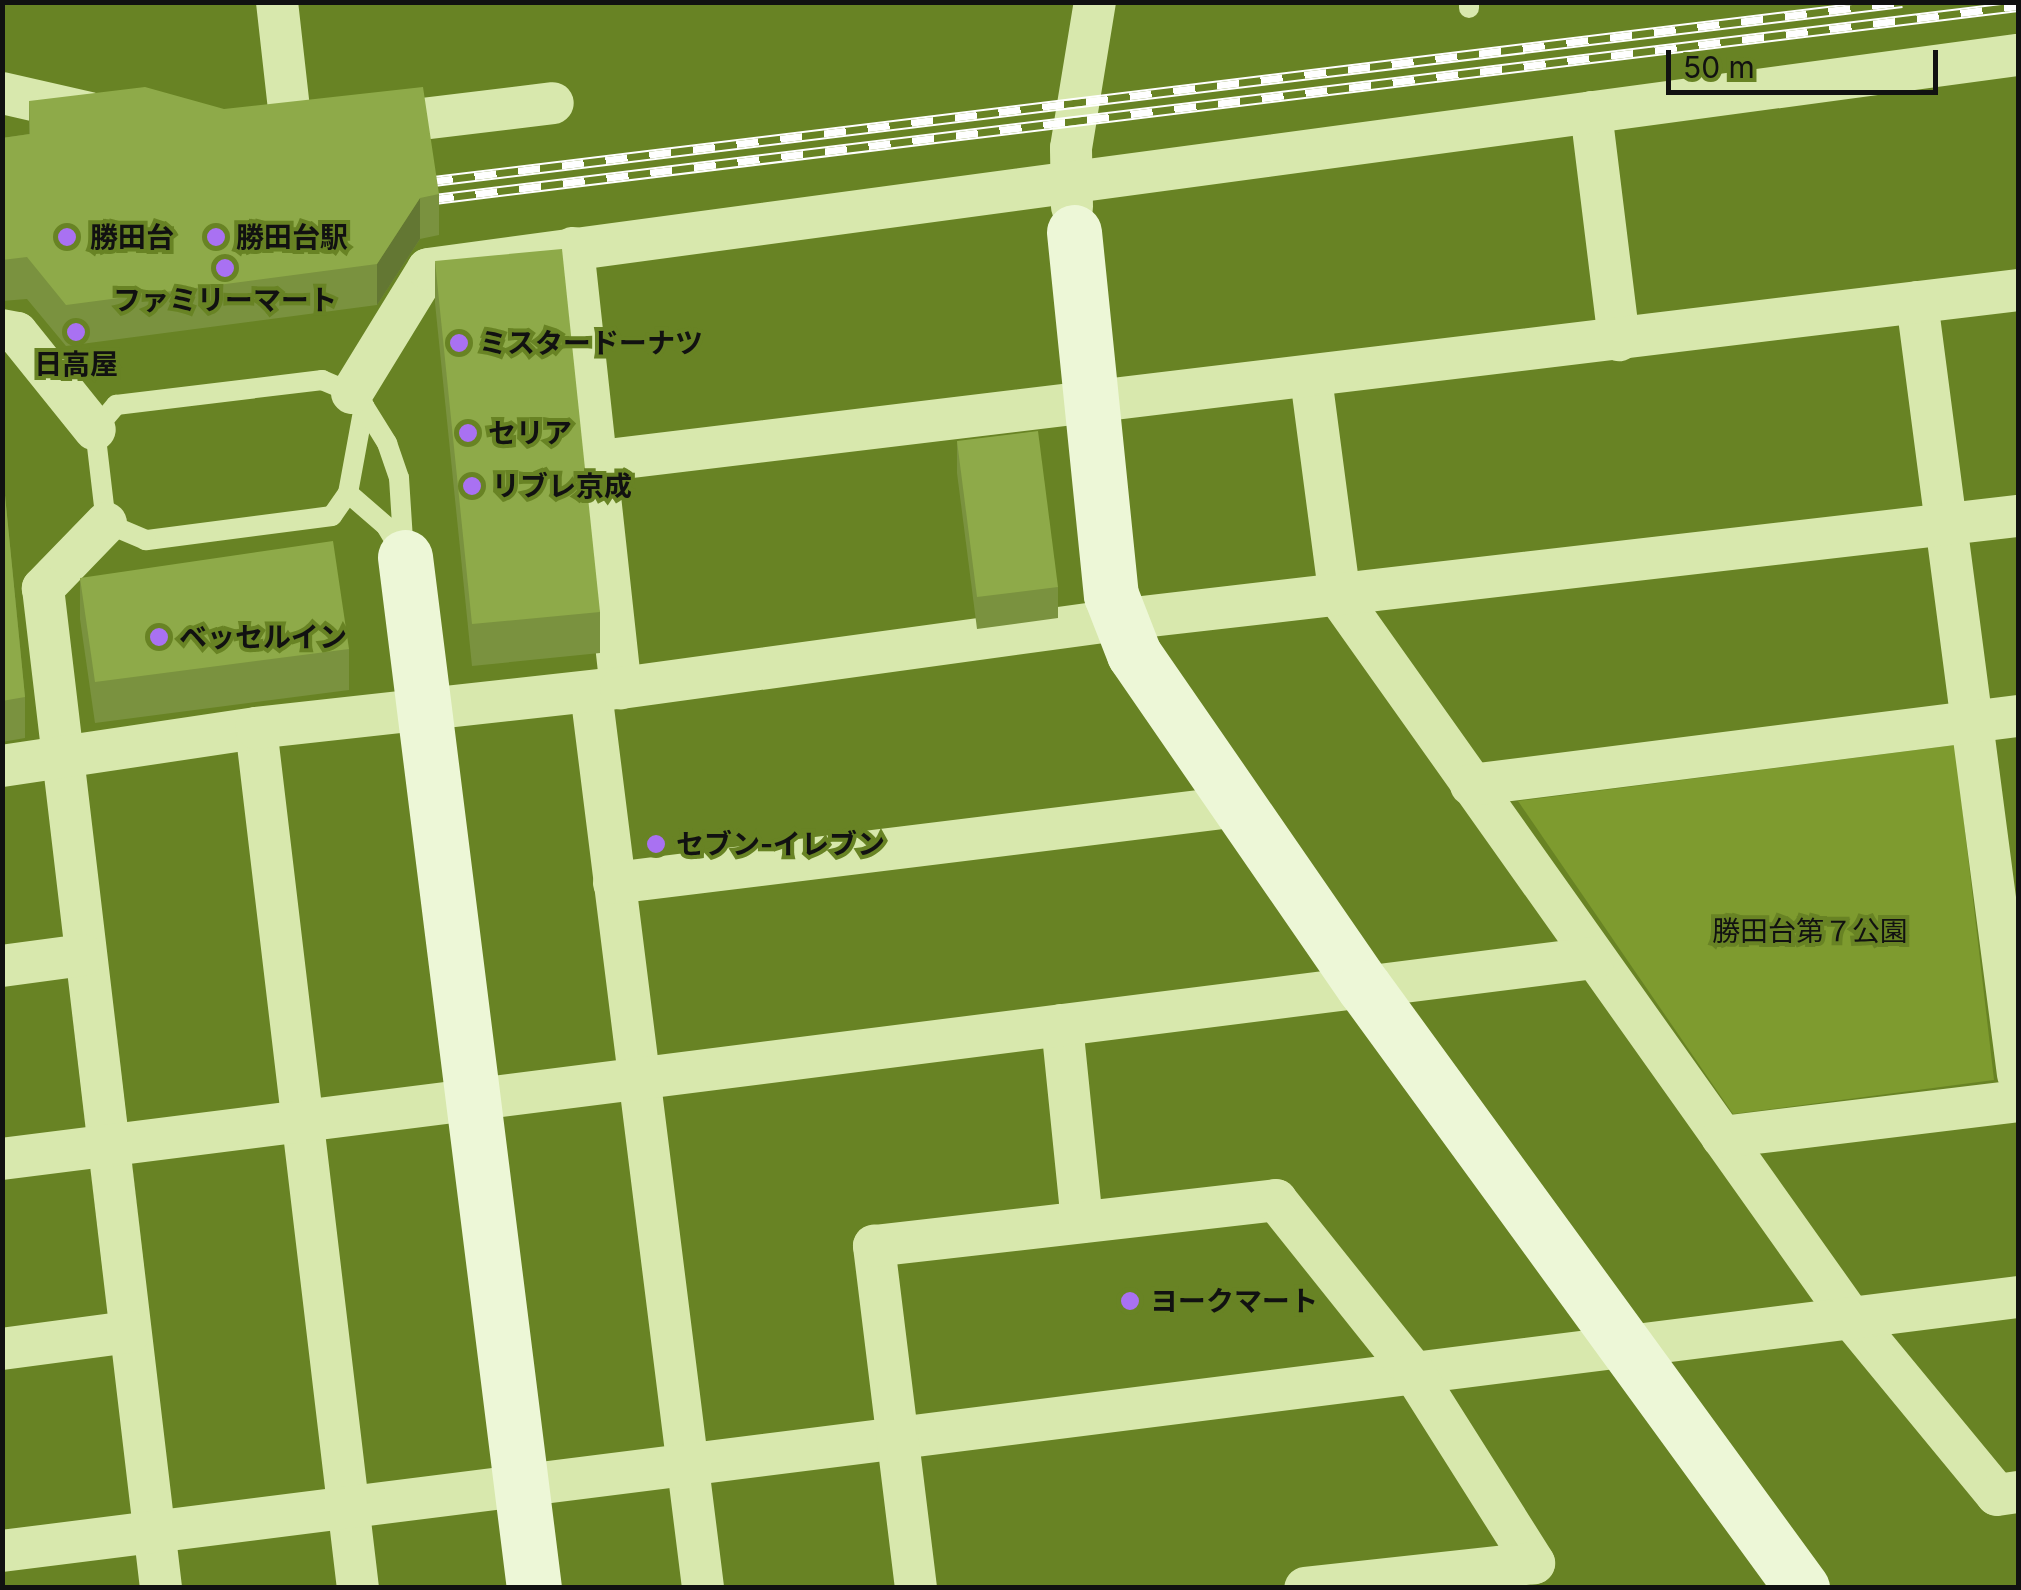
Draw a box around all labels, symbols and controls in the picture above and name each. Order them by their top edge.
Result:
scale bar [1671,30,1944,92]
text: 50 m [1683,49,1755,85]
place label: 勝田台 [90,220,174,254]
place label: 勝田台駅 [236,220,348,254]
marker: 勝田台 [54,224,80,250]
marker: 勝田台駅 [205,226,227,248]
marker: ファミリーマート [214,257,236,279]
place label: ファミリーマート [113,283,337,317]
marker: 日高屋 [65,321,87,343]
place label: ミスタードーナツ [479,326,703,360]
marker: ミスタードーナツ [448,332,470,354]
place label: 日高屋 [34,347,118,381]
place label: セリア [488,416,572,450]
marker: セリア [457,422,479,444]
place label: リブレ京成 [492,469,632,503]
marker: リブレ京成 [461,475,483,497]
place label: ベッセルイン [179,620,347,654]
marker: ベッセルイン [148,626,170,648]
place label: セブン-イレブン [676,827,885,861]
marker: セブン-イレブン [645,833,667,855]
park label: 勝田台第７公園 [1712,914,1908,948]
place label: ヨークマート [1150,1284,1318,1318]
marker: ヨークマート [1119,1290,1141,1312]

